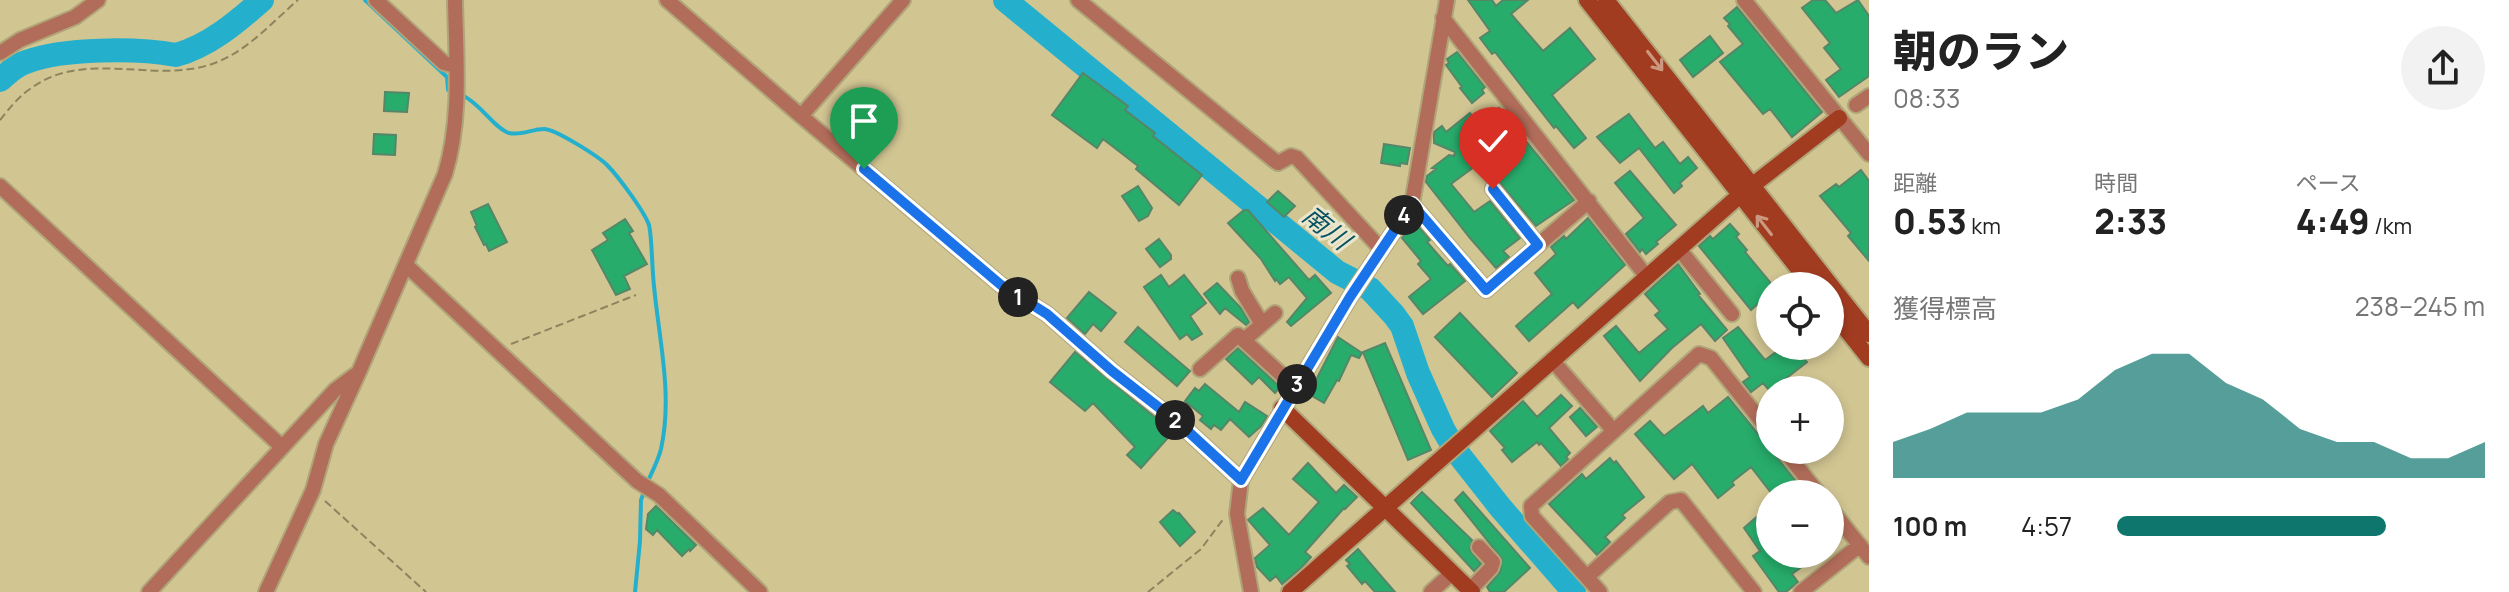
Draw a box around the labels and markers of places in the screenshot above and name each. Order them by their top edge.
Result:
pin [830,87,898,169]
pin [1459,107,1527,189]
pin: 4 [1384,195,1424,235]
pin: 1 [998,277,1038,317]
pin: 3 [1277,364,1317,404]
pin: 2 [1155,400,1195,440]

